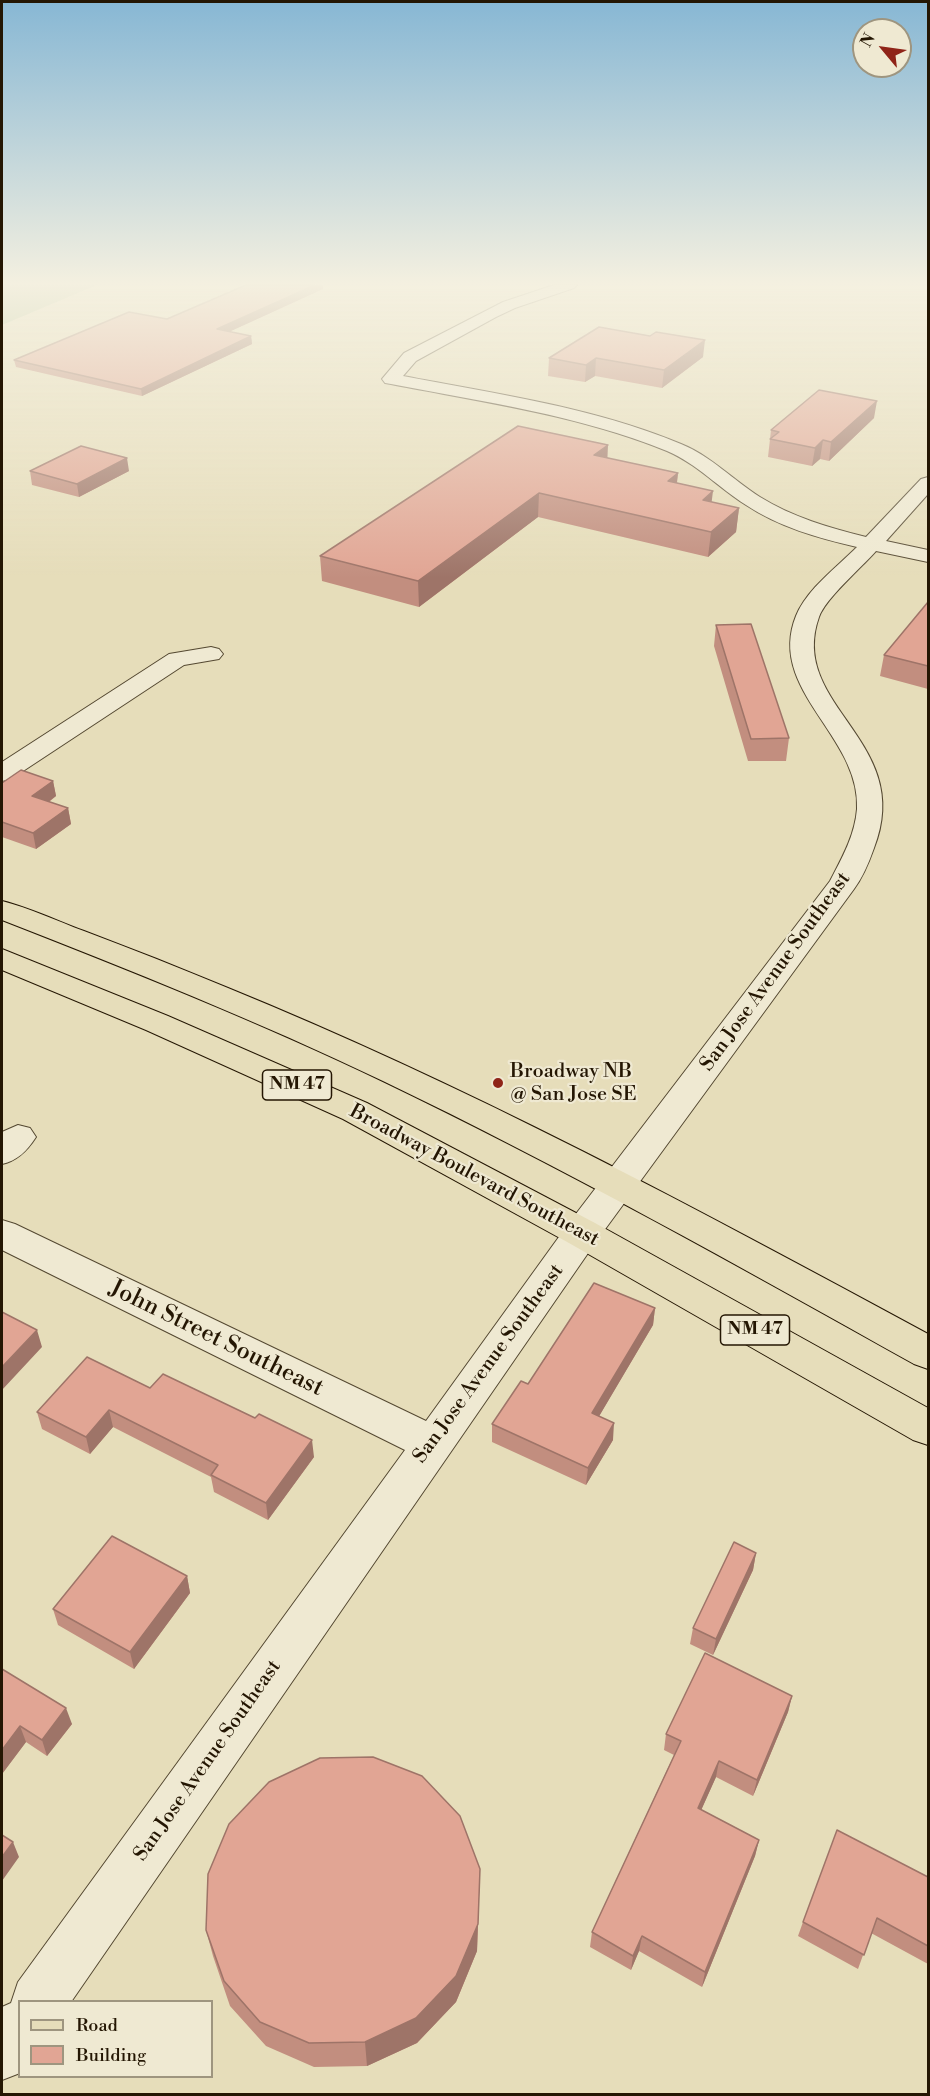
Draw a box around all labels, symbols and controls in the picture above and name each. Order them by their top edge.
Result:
north arrow [852,18,912,78]
text: N [856,30,880,51]
street label: San Jose Avenue Southeast [696,868,856,1076]
place label: Broadway NB @ San Jose SE [510,1060,637,1107]
road number: NM 47 [262,1070,332,1100]
marker: Broadway NB @ San Jose SE [491,1076,505,1090]
street label: Broadway Boulevard Southeast [345,1100,603,1252]
street label: San Jose Avenue Southeast [409,1260,569,1468]
street label: John Street Southeast [104,1275,328,1403]
road number: NM 47 [720,1315,789,1345]
street label: San Jose Avenue Southeast [129,1656,287,1866]
legend [18,2000,213,2078]
text: Road [76,2014,118,2037]
text: Building [76,2044,146,2067]

